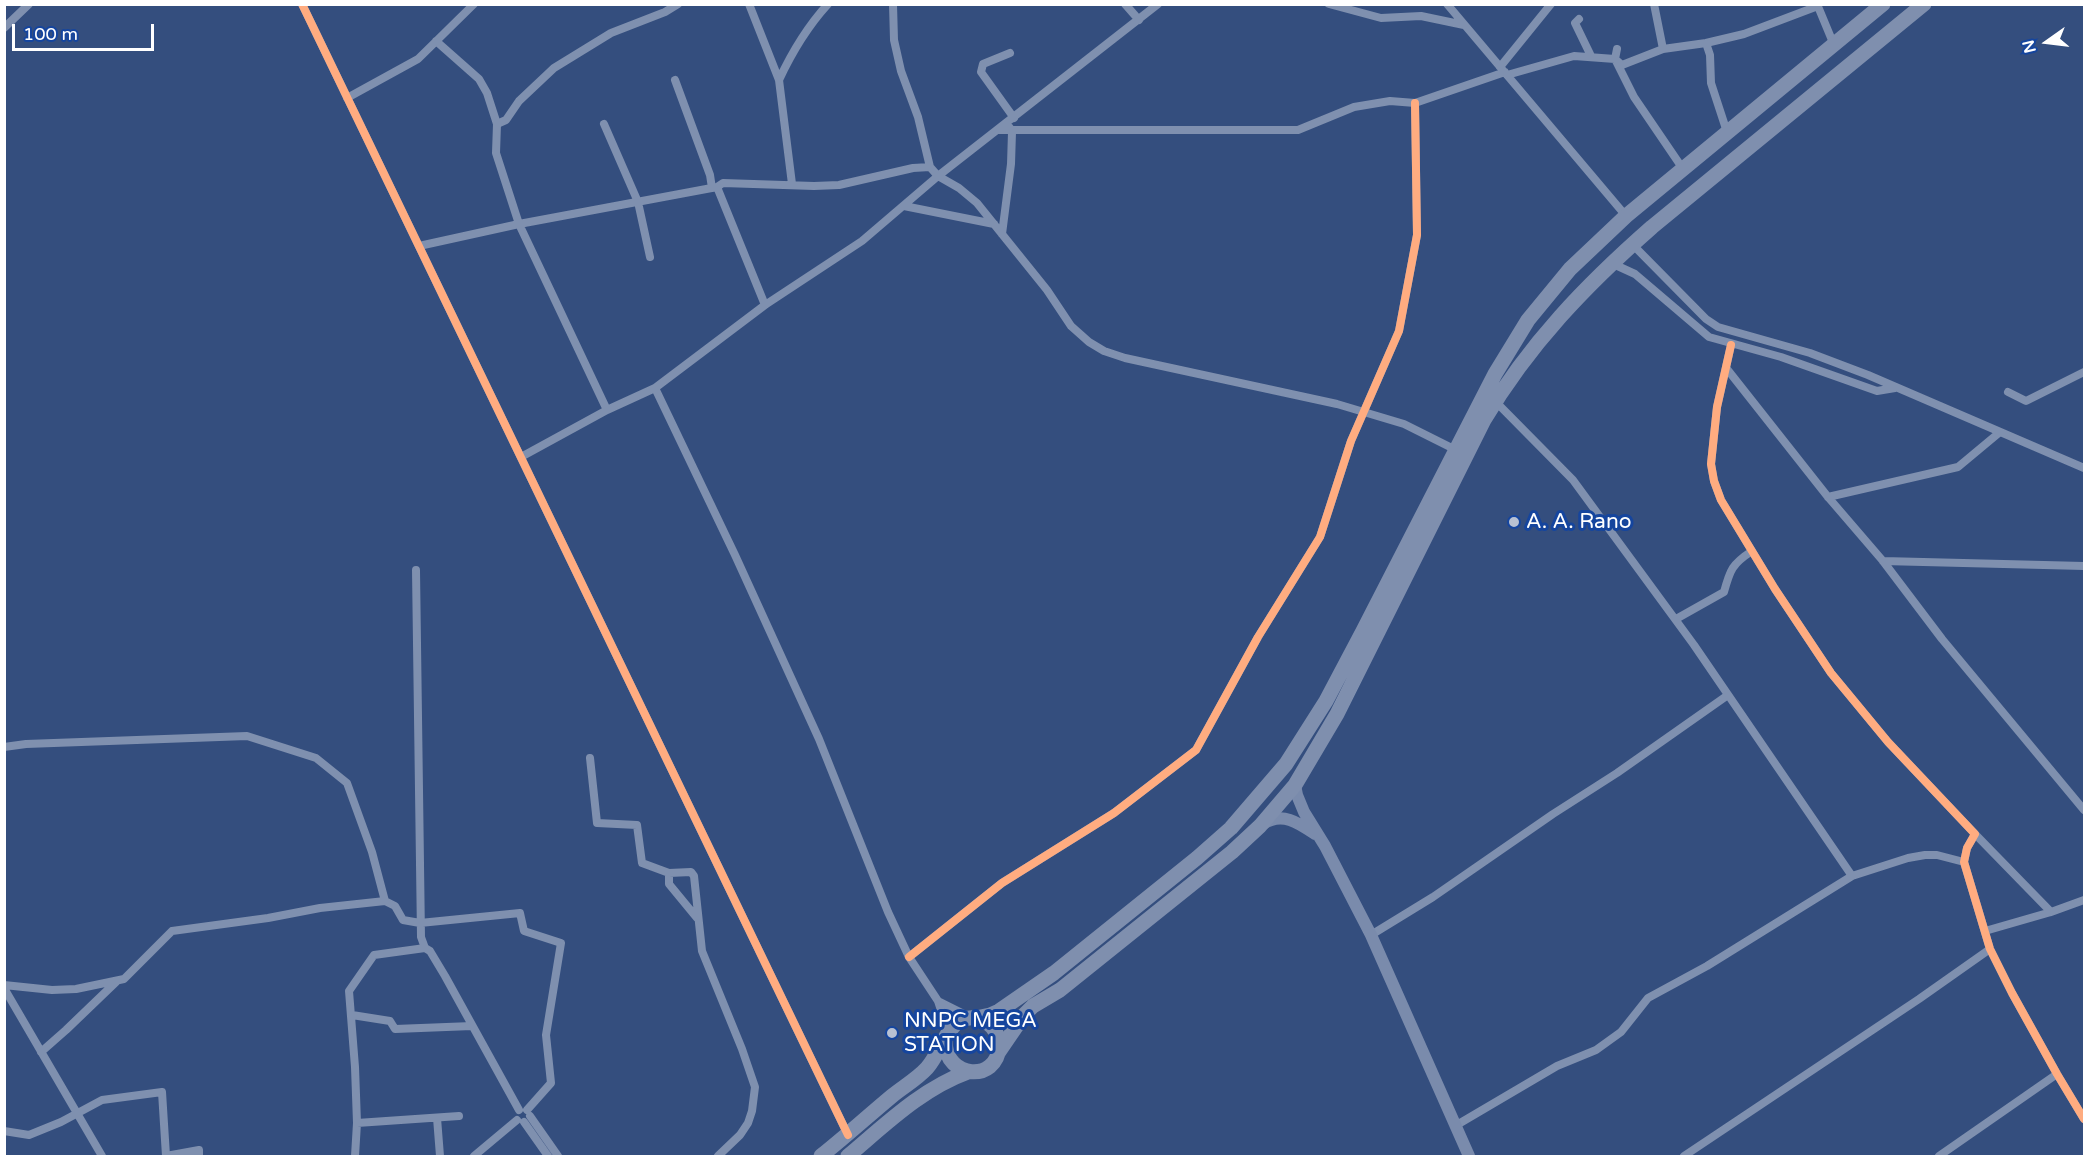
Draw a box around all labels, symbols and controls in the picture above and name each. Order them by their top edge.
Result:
scale bar [15,12,158,50]
north arrow [2017,12,2077,72]
text: 100 m [23,23,78,45]
text: N [2018,38,2041,55]
place label: A. A. Rano [1526,509,1631,535]
marker: A. A. Rano [1507,515,1521,529]
place label: NNPC MEGA STATION [904,1008,1037,1058]
marker: NNPC MEGA STATION [885,1026,899,1040]

